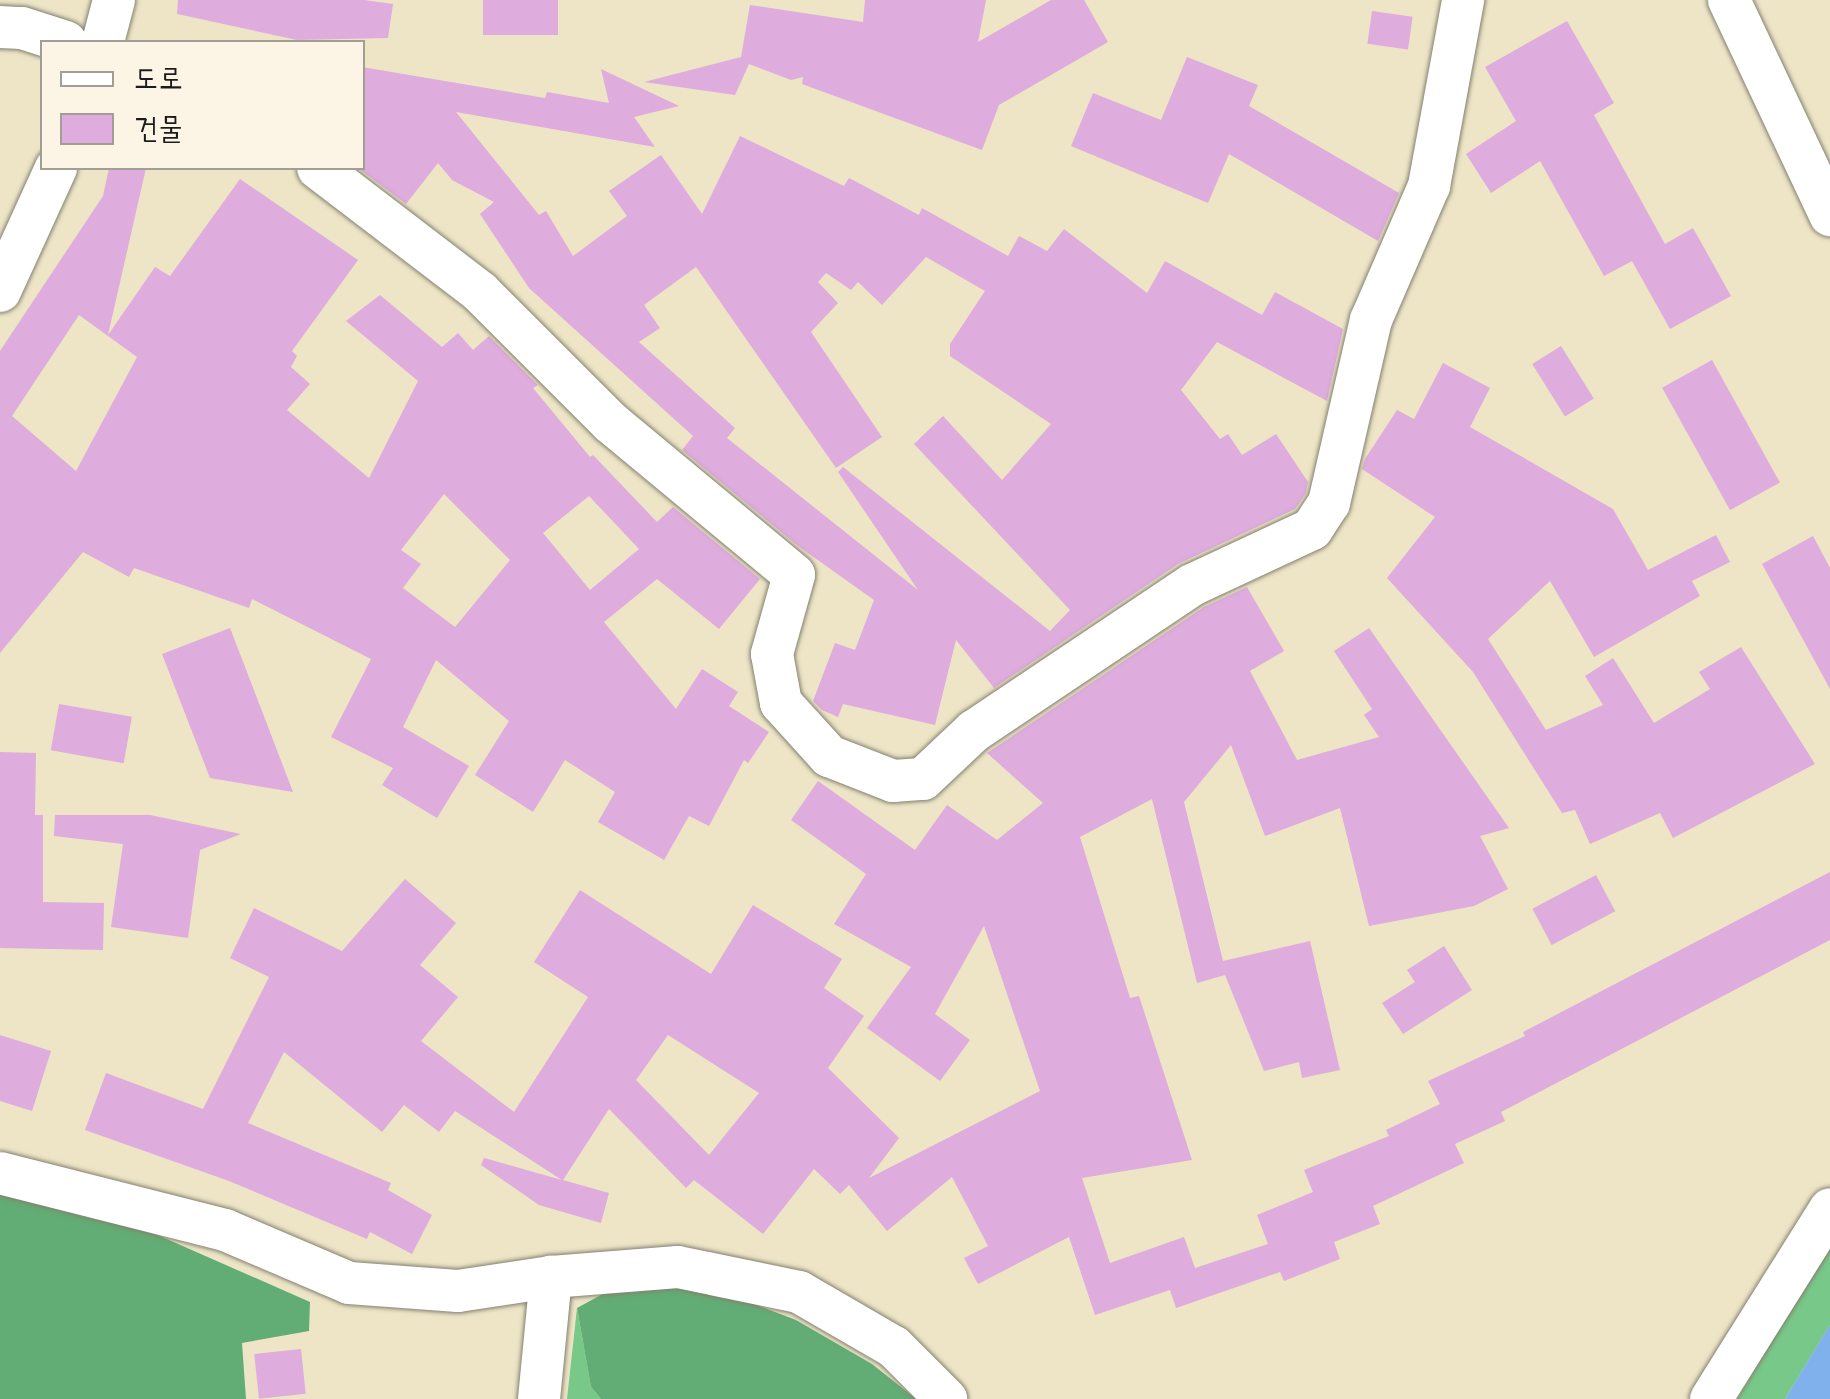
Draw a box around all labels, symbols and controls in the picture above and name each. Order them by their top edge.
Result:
legend [40,40,365,170]
text: 도로 [134,61,182,97]
text: 건물 [134,111,182,147]

